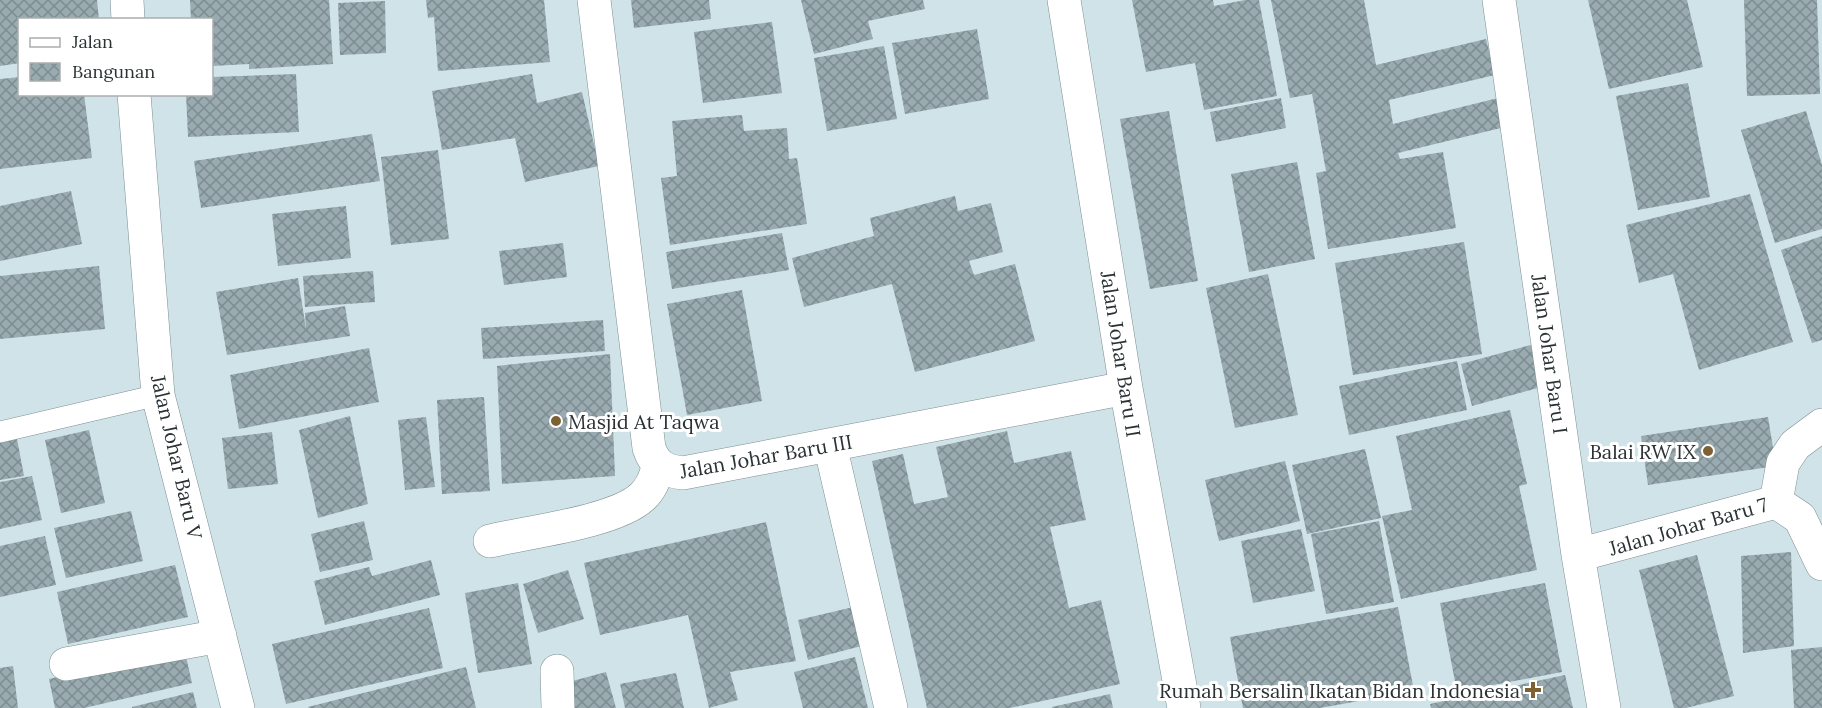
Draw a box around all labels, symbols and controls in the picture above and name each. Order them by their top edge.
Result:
legend [18,18,213,96]
text: Jalan [71,30,113,53]
text: Bangunan [72,60,155,83]
street label: Jalan Johar Baru II [1095,268,1146,439]
street label: Jalan Johar Baru I [1526,271,1574,436]
street label: Jalan Johar Baru V [146,372,208,542]
place label: Masjid At Taqwa [568,409,720,434]
marker: Masjid At Taqwa [549,414,563,428]
street label: Jalan Johar Baru III [677,429,854,484]
place label: Balai RW IX [1589,439,1697,464]
marker: Balai RW IX [1701,444,1715,458]
street label: Jalan Johar Baru 7 [1605,491,1770,561]
place label: Rumah Bersalin Ikatan Bidan Indonesia [1159,678,1520,703]
marker: Rumah Bersalin Ikatan Bidan Indonesia [1524,681,1542,699]

